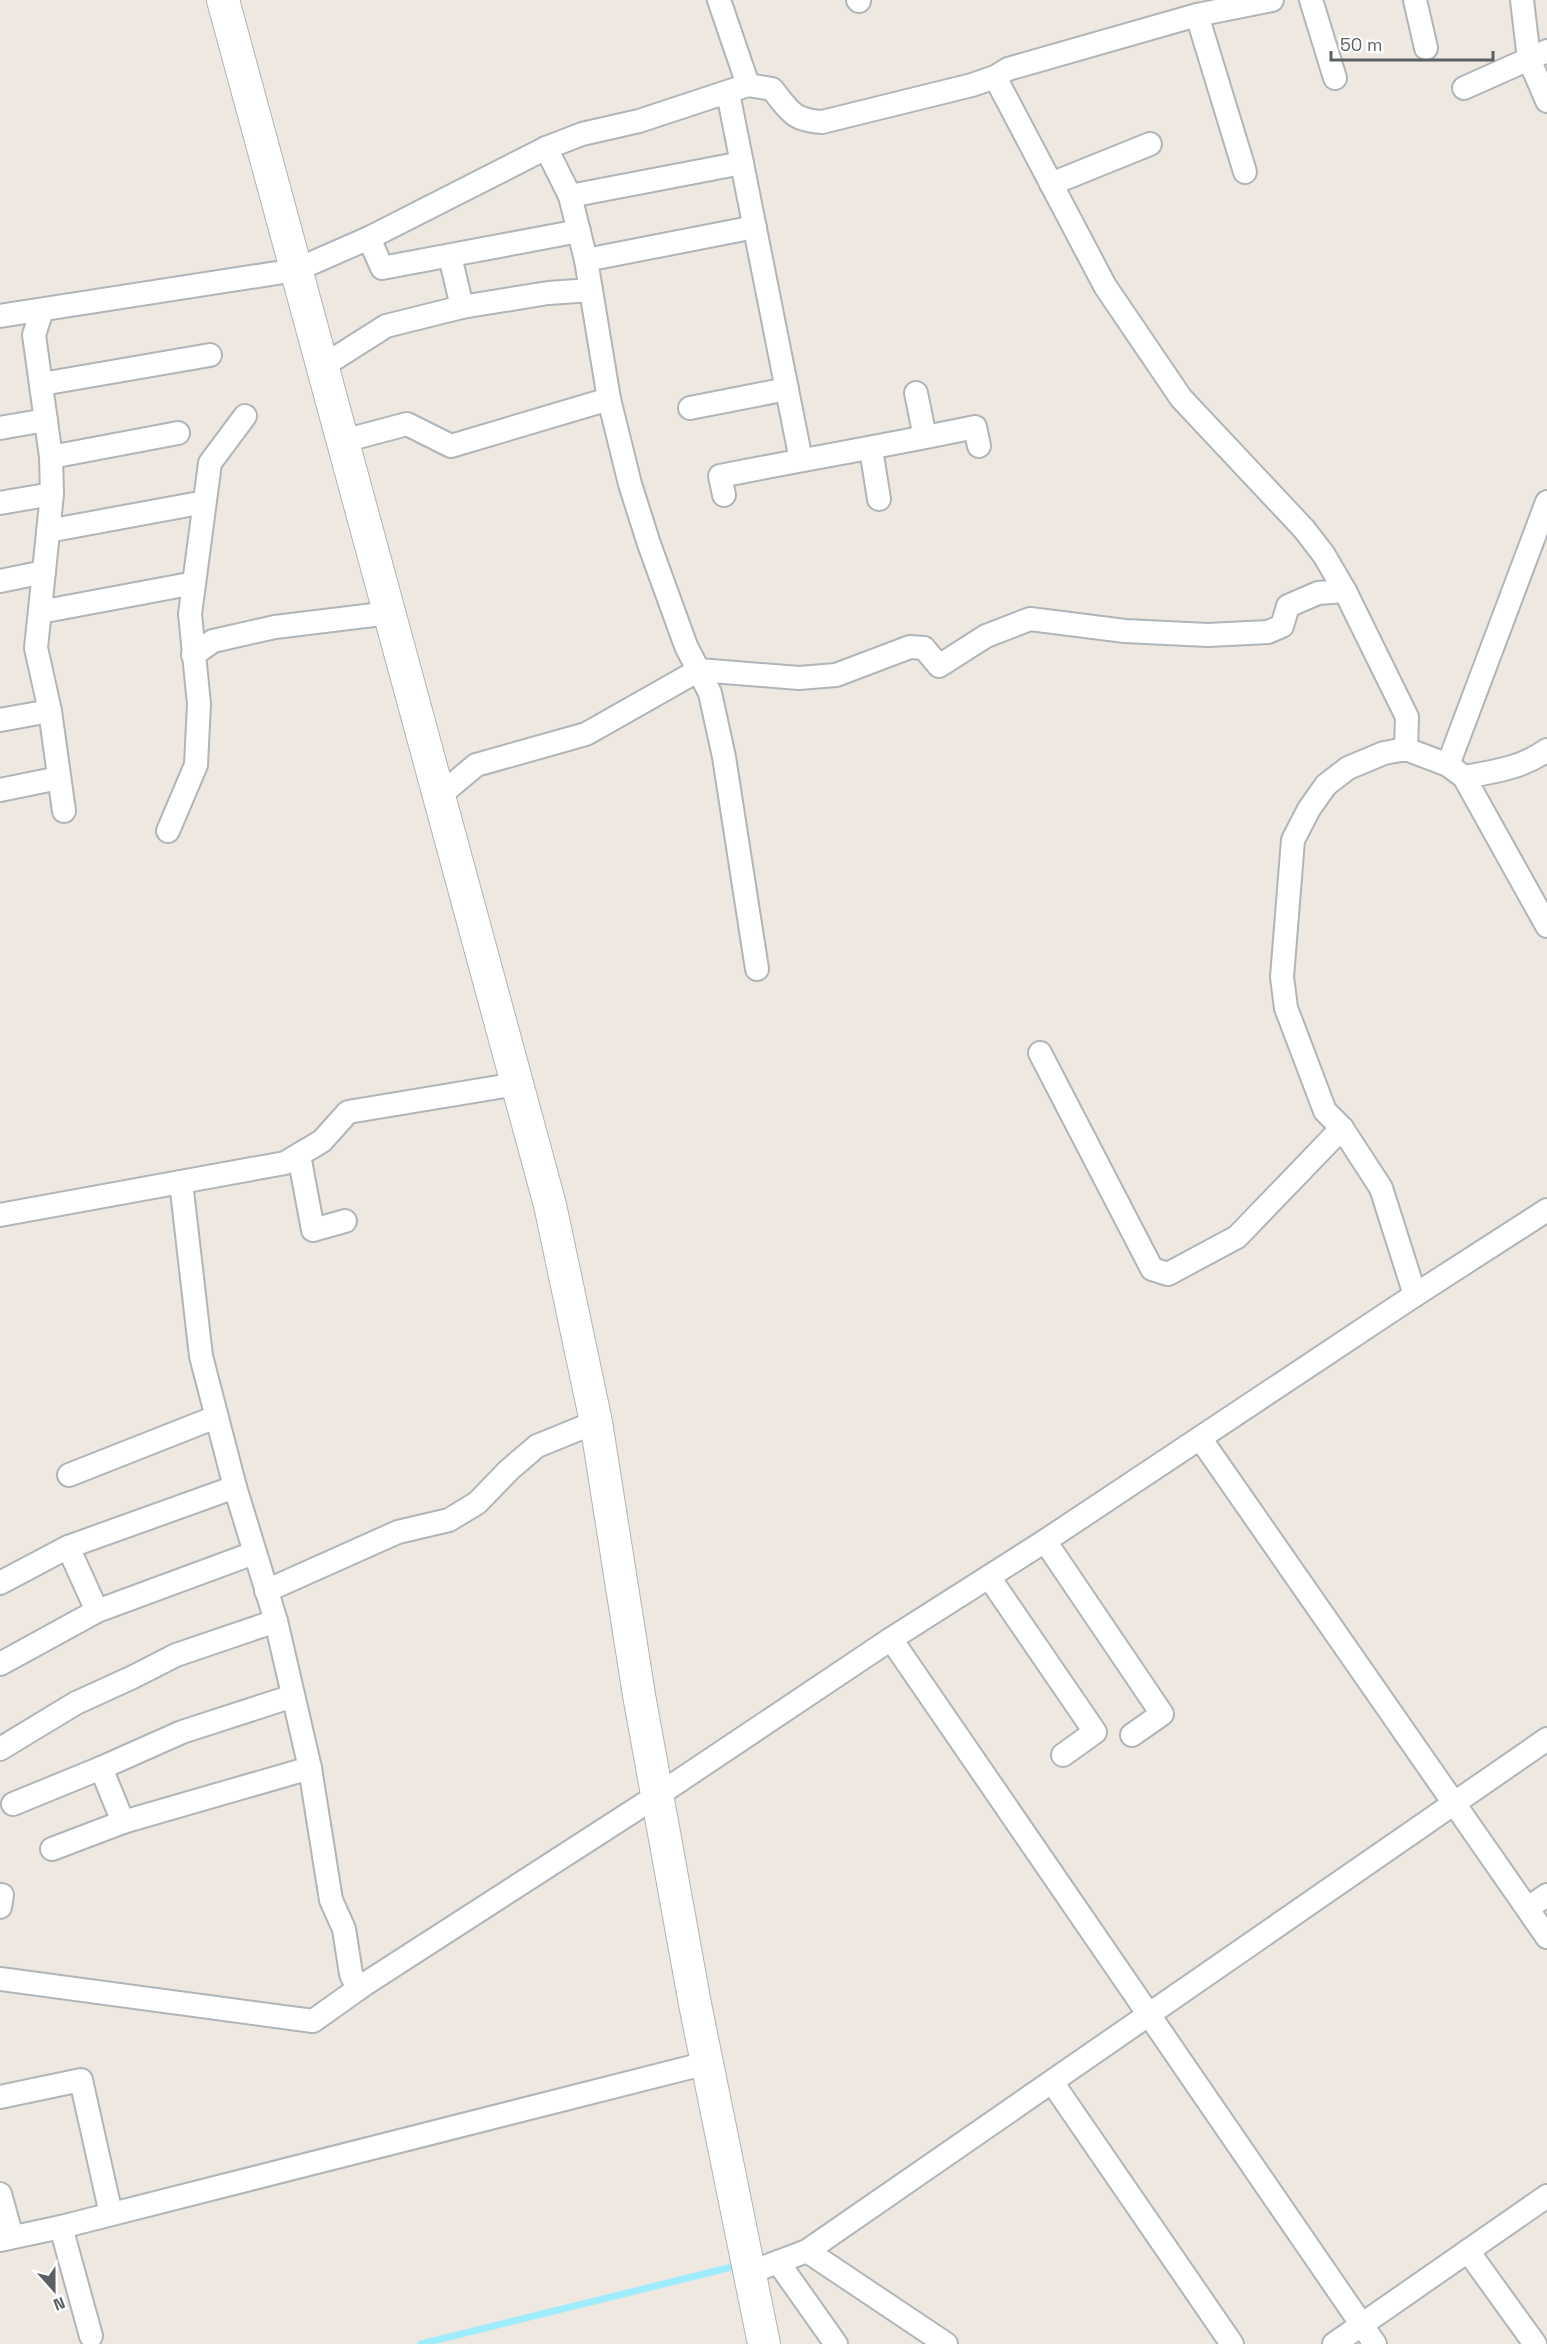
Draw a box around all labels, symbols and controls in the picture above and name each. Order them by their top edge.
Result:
scale bar [1331,24,1493,62]
text: 50 m [1340,33,1382,56]
north arrow [24,2260,84,2320]
text: N [50,2292,68,2315]

